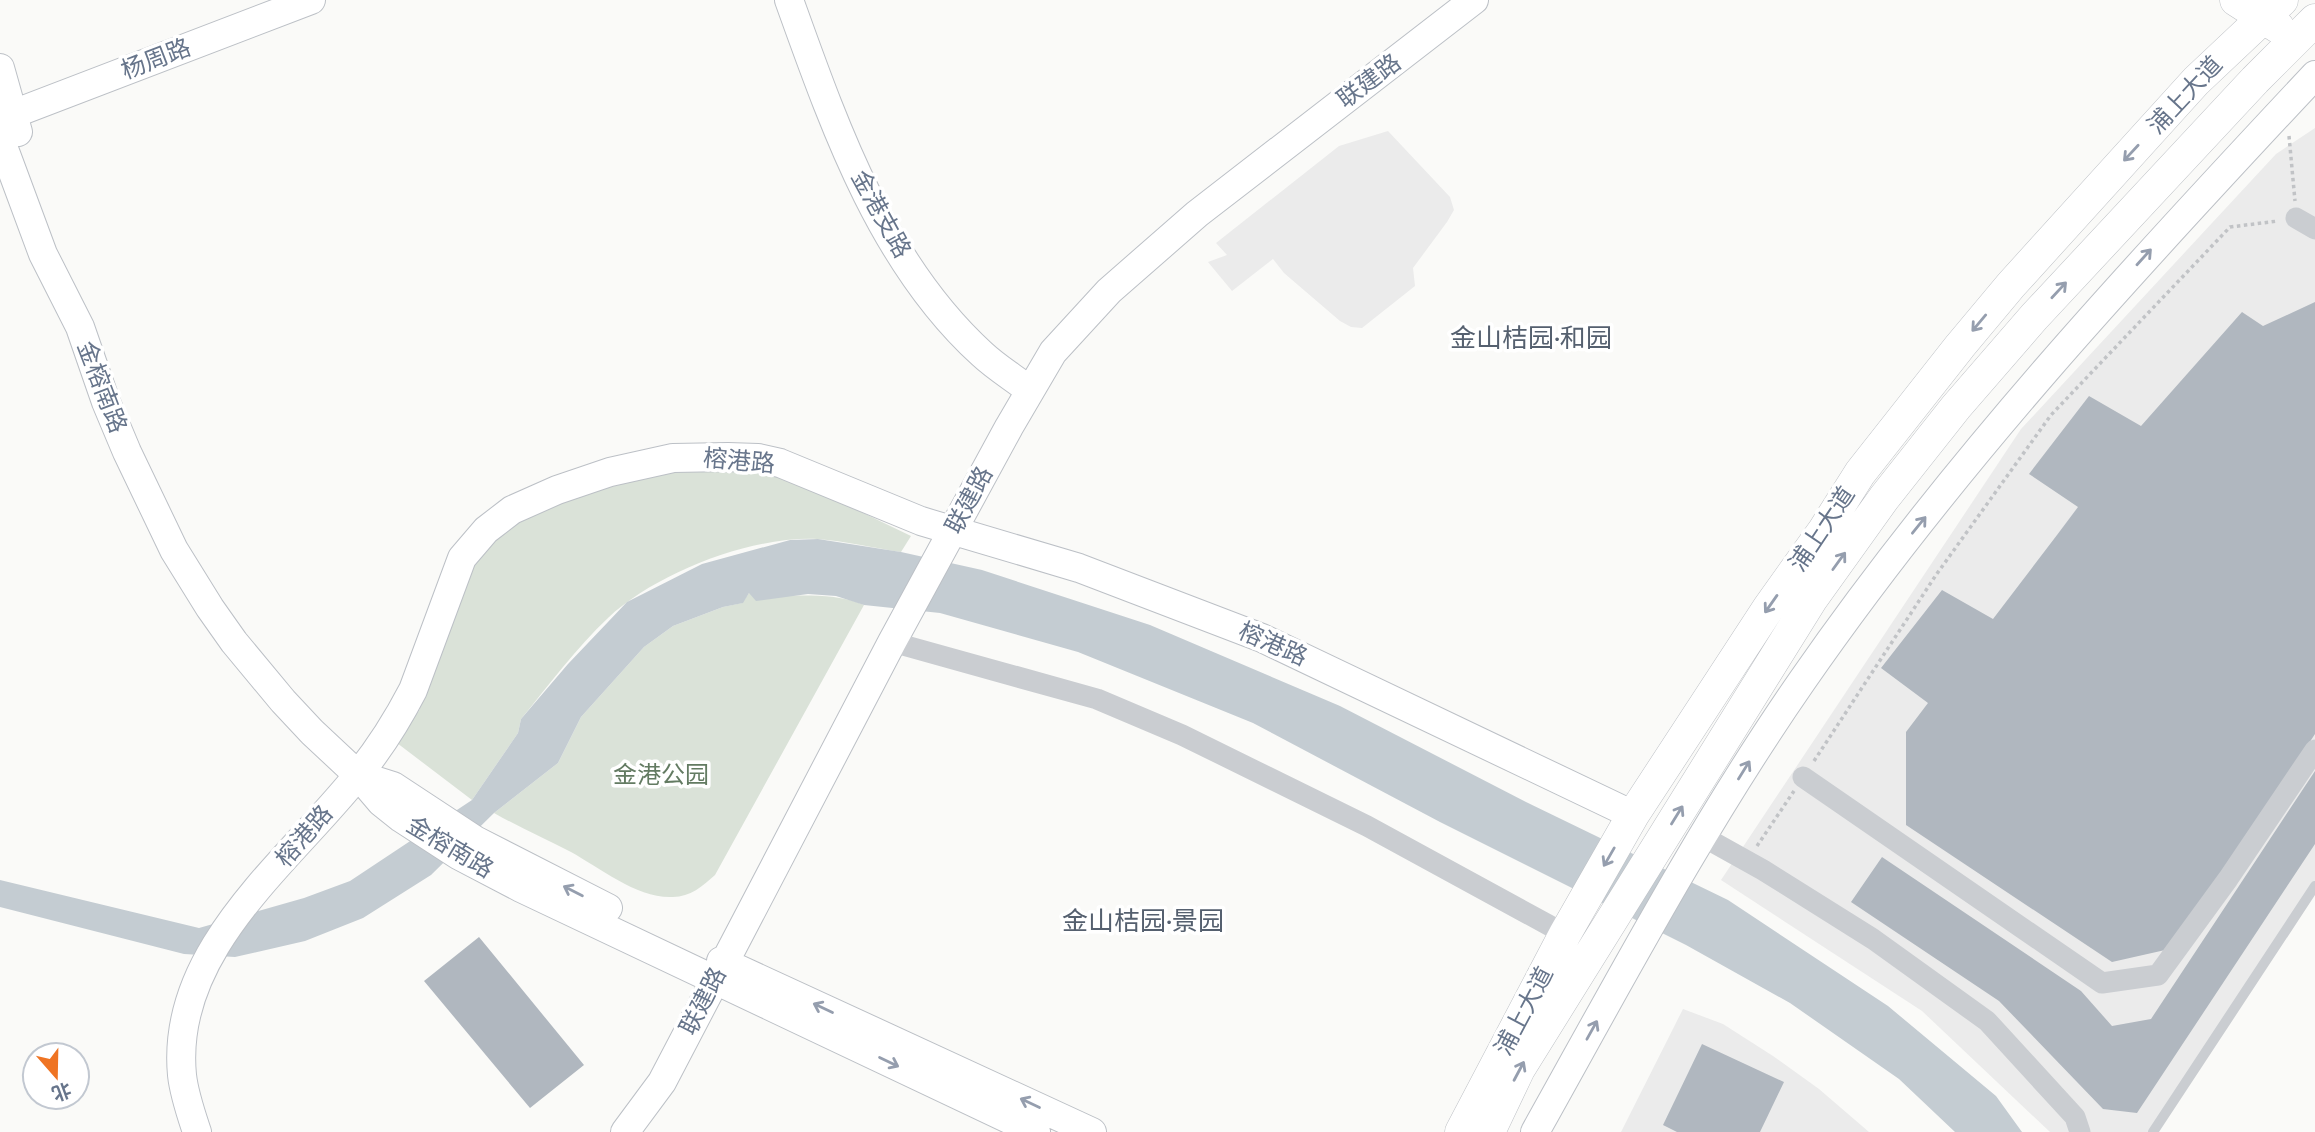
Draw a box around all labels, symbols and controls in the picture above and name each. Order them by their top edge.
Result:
street label: 杨周路 [117,33,195,85]
street label: 联建路 [1332,48,1406,114]
street label: 浦上大道 [2142,50,2228,140]
one-way arrow [2122,144,2139,161]
street label: 金港支路 [845,165,917,263]
one-way arrow [2136,248,2152,266]
one-way arrow [2051,281,2068,298]
one-way arrow [1972,314,1988,332]
district label: 金山桔园·和园 [1450,323,1612,354]
street label: 金榕南路 [72,337,132,437]
street label: 榕港路 [702,444,776,478]
street label: 联建路 [940,462,998,538]
street label: 浦上大道 [1784,481,1860,577]
one-way arrow [1911,516,1926,534]
one-way arrow [1832,552,1846,571]
one-way arrow [1764,594,1778,613]
street label: 榕港路 [1234,617,1312,671]
one-way arrow [1737,760,1751,780]
park label: 金港公园 [613,761,709,789]
street label: 榕港路 [270,800,338,872]
one-way arrow [1671,805,1685,825]
street label: 金榕南路 [402,810,498,884]
one-way arrow [1602,847,1616,867]
one-way arrow [563,883,584,897]
district label: 金山桔园·景园 [1062,906,1224,937]
street label: 浦上大道 [1489,962,1559,1060]
street label: 联建路 [674,963,732,1039]
one-way arrow [813,1001,834,1014]
one-way arrow [1585,1020,1599,1040]
north arrow [21,1041,91,1111]
one-way arrow [878,1056,899,1069]
one-way arrow [1512,1061,1526,1081]
text: 北 [49,1077,75,1106]
one-way arrow [1020,1096,1041,1110]

